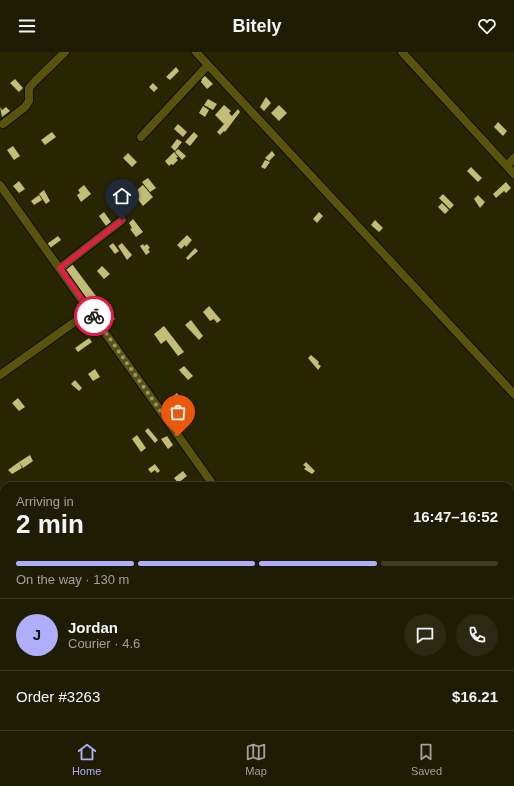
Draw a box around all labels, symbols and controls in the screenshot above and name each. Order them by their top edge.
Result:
icon: menu [16,15,38,37]
icon: heart [476,15,498,37]
text: Bitely [232,16,282,36]
pin [105,179,139,220]
icon: home [111,185,133,207]
courier [74,296,114,336]
icon: bike [83,305,105,327]
pin [161,395,195,436]
icon: bag [167,401,189,423]
text: Arriving in [16,494,74,509]
text: 16:47–16:52 [413,508,498,525]
text: 2 min [16,509,84,539]
text: On the way · 130 m [16,572,129,587]
button: chat [404,614,446,656]
button: phone [456,614,498,656]
text: Jordan [68,619,118,636]
text: J [33,626,41,643]
text: Courier · 4.6 [68,636,140,651]
text: Order #3263 [16,688,100,705]
text: $16.21 [452,688,498,705]
tab: Home [72,741,101,777]
tab: Map [245,741,267,777]
tab: Saved [411,741,442,777]

